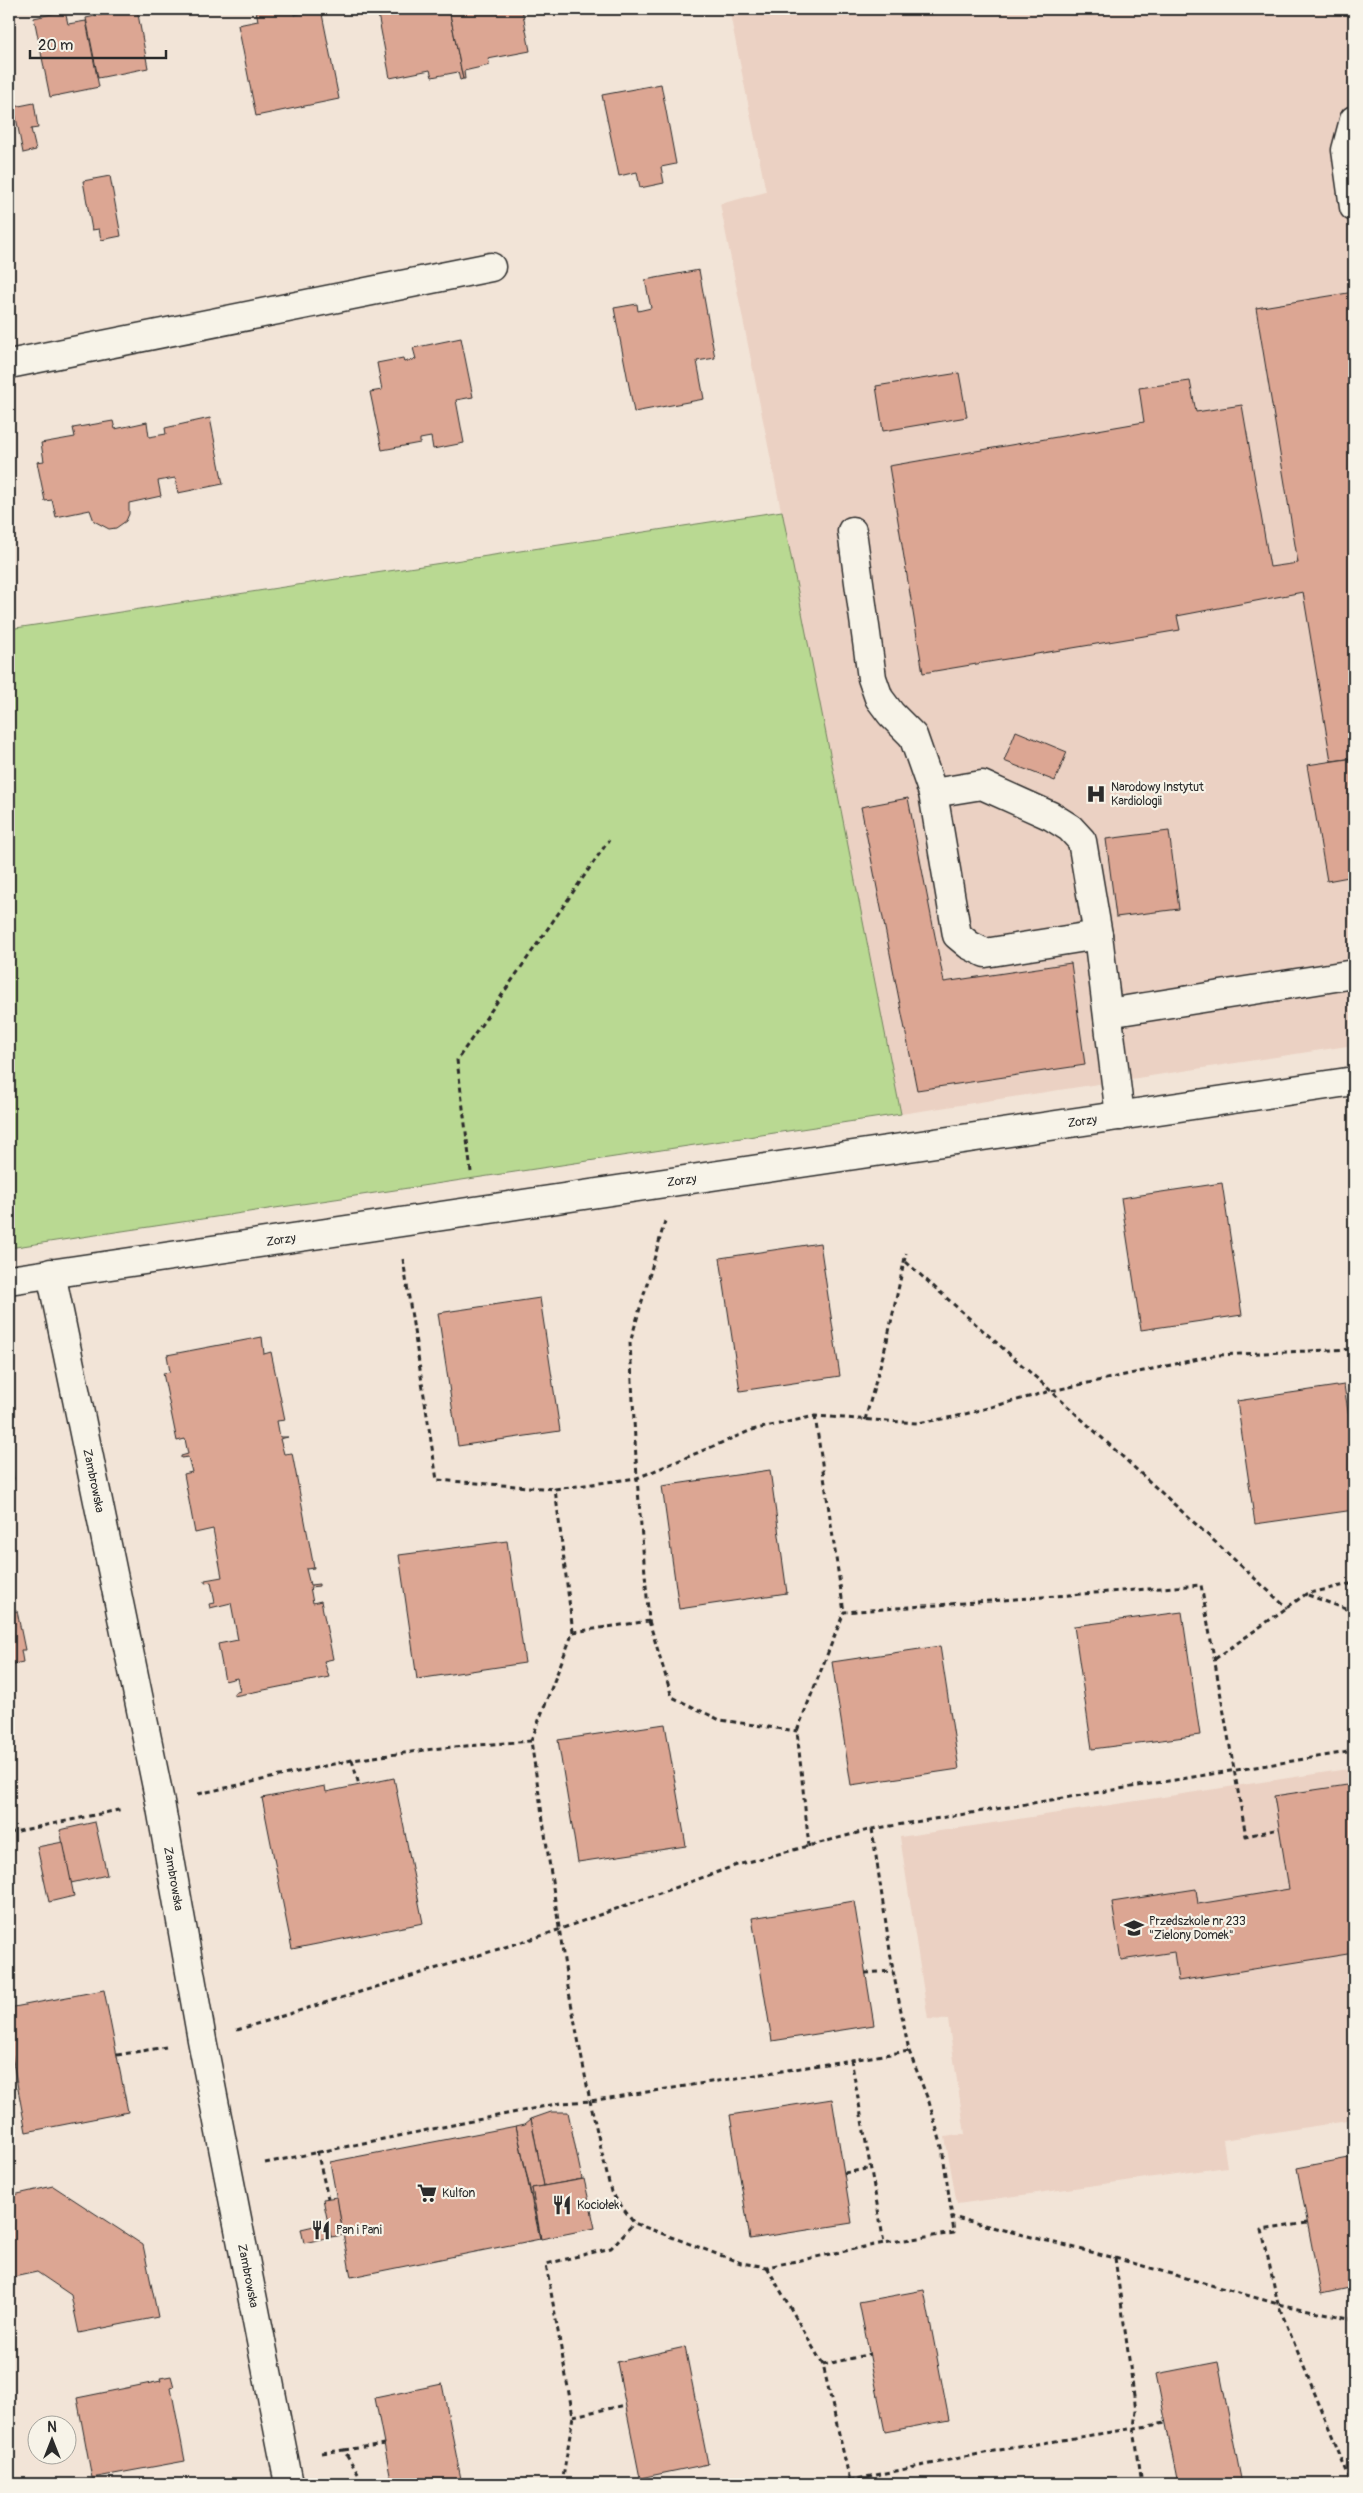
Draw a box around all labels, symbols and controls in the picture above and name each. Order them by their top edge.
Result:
scale bar [30,28,166,60]
text: 20 m [38,36,73,55]
place label: Narodowy Instytut Kardiologii [1111,780,1204,809]
hospital icon: Narodowy Instytut Kardiologii [1085,783,1107,805]
street label: Zorzy [1066,1112,1098,1131]
street label: Zorzy [666,1171,698,1190]
street label: Zorzy [265,1230,297,1249]
street label: Zambrowska [80,1447,108,1514]
street label: Zambrowska [161,1845,187,1912]
place label: Przedszkole nr 233 "Zielony Domek" [1149,1914,1246,1943]
school or university icon: Przedszkole nr 233 "Zielony Domek" [1123,1917,1145,1939]
supermarket icon: Kulfon [416,2182,438,2204]
place label: Kulfon [442,2186,476,2201]
restaurant icon: Kociołek [551,2194,573,2216]
place label: Kociołek [577,2198,619,2213]
restaurant icon: Pan i Pani [310,2219,332,2241]
place label: Pan i Pani [336,2223,382,2238]
street label: Zambrowska [235,2242,262,2309]
north arrow [28,2416,78,2466]
text: N [47,2419,57,2436]

